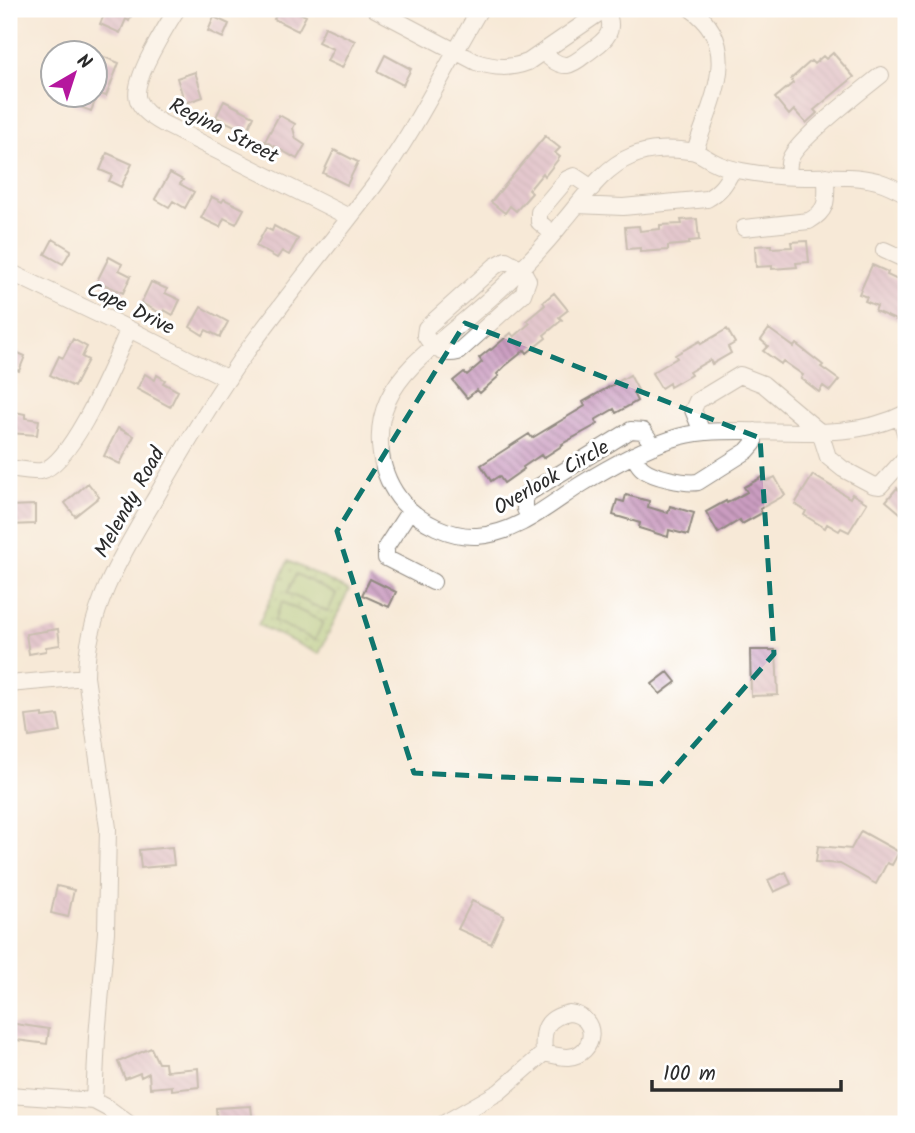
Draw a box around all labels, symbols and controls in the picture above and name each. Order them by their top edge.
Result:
north arrow [38,38,108,108]
text: N [69,47,98,78]
street label: Regina Street [163,90,285,174]
street label: Cape Drive [81,274,180,345]
street label: Overlook Circle [488,431,616,525]
street label: Melendy Road [86,441,175,564]
scale bar [652,1049,842,1093]
text: 100 m [663,1058,716,1091]

